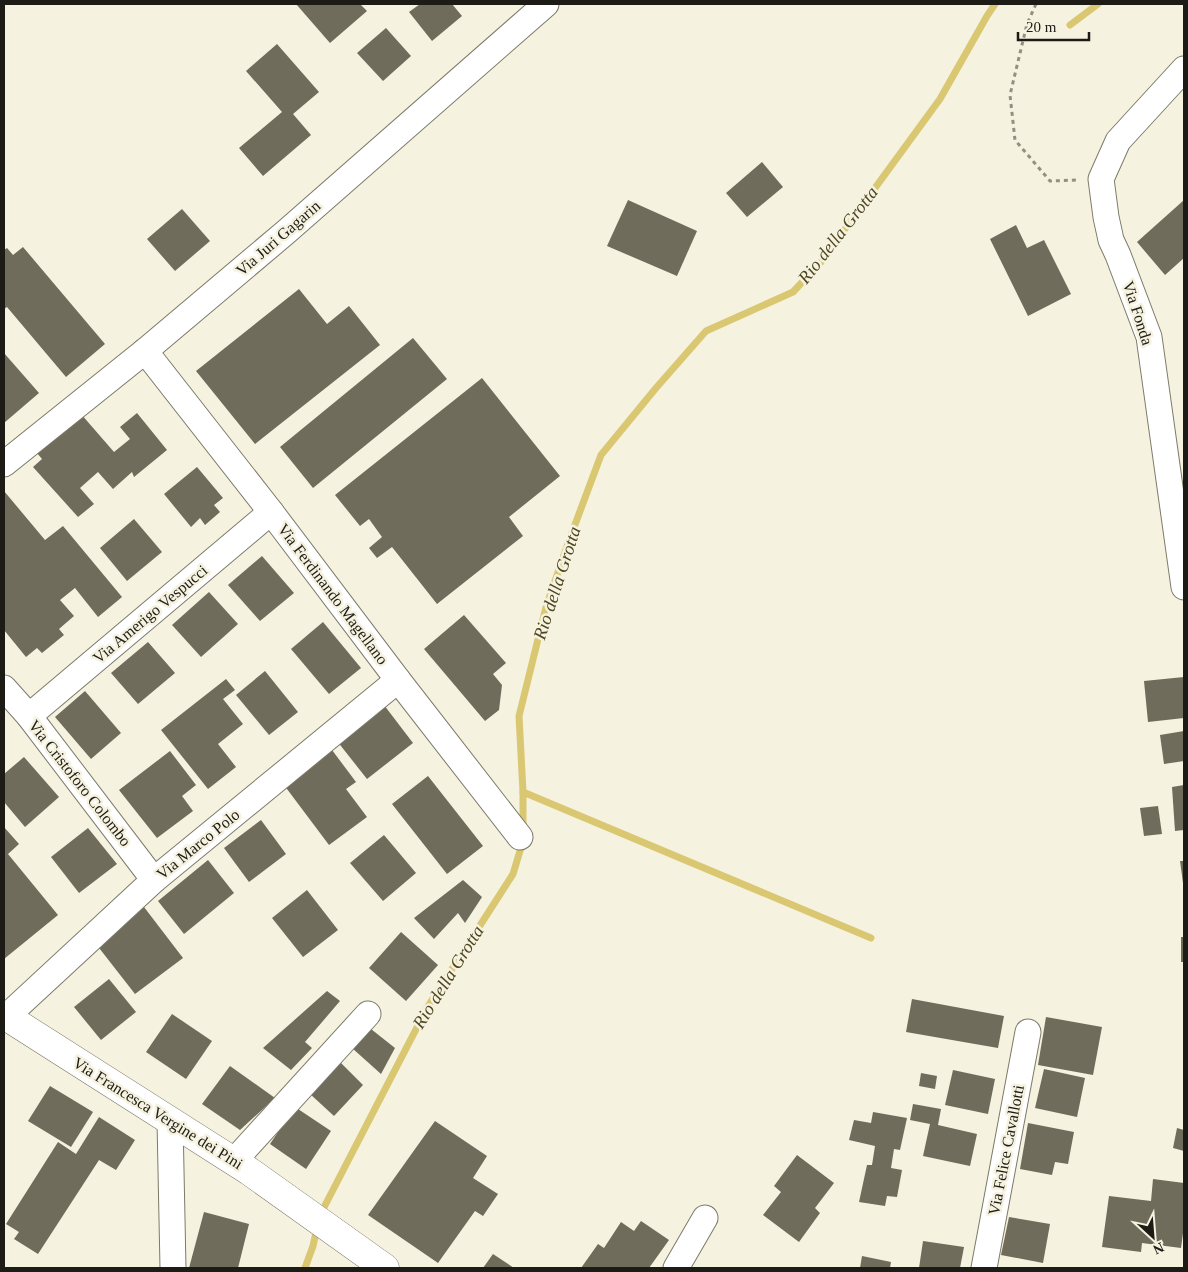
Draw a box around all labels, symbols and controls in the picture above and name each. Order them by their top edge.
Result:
scale bar [1018,10,1089,42]
text: 20 m [1026,19,1057,35]
water label: Rio della Grotta [793,183,882,288]
street label: Via Juri Gagarin [233,197,324,280]
street label: Via Fonda [1120,279,1156,347]
street label: Via Ferdinando Magellano [274,520,391,668]
water label: Rio della Grotta [529,524,585,643]
street label: Via Amerigo Vespucci [90,561,212,667]
street label: Via Cristoforo Colombo [25,717,135,849]
street label: Via Marco Polo [153,806,243,882]
water label: Rio della Grotta [408,922,488,1033]
street label: Via Francesca Vergine dei Pini [70,1054,246,1173]
street label: Via Felice Cavallotti [985,1083,1027,1217]
north arrow [1128,1212,1178,1262]
text: N [1151,1239,1166,1257]

